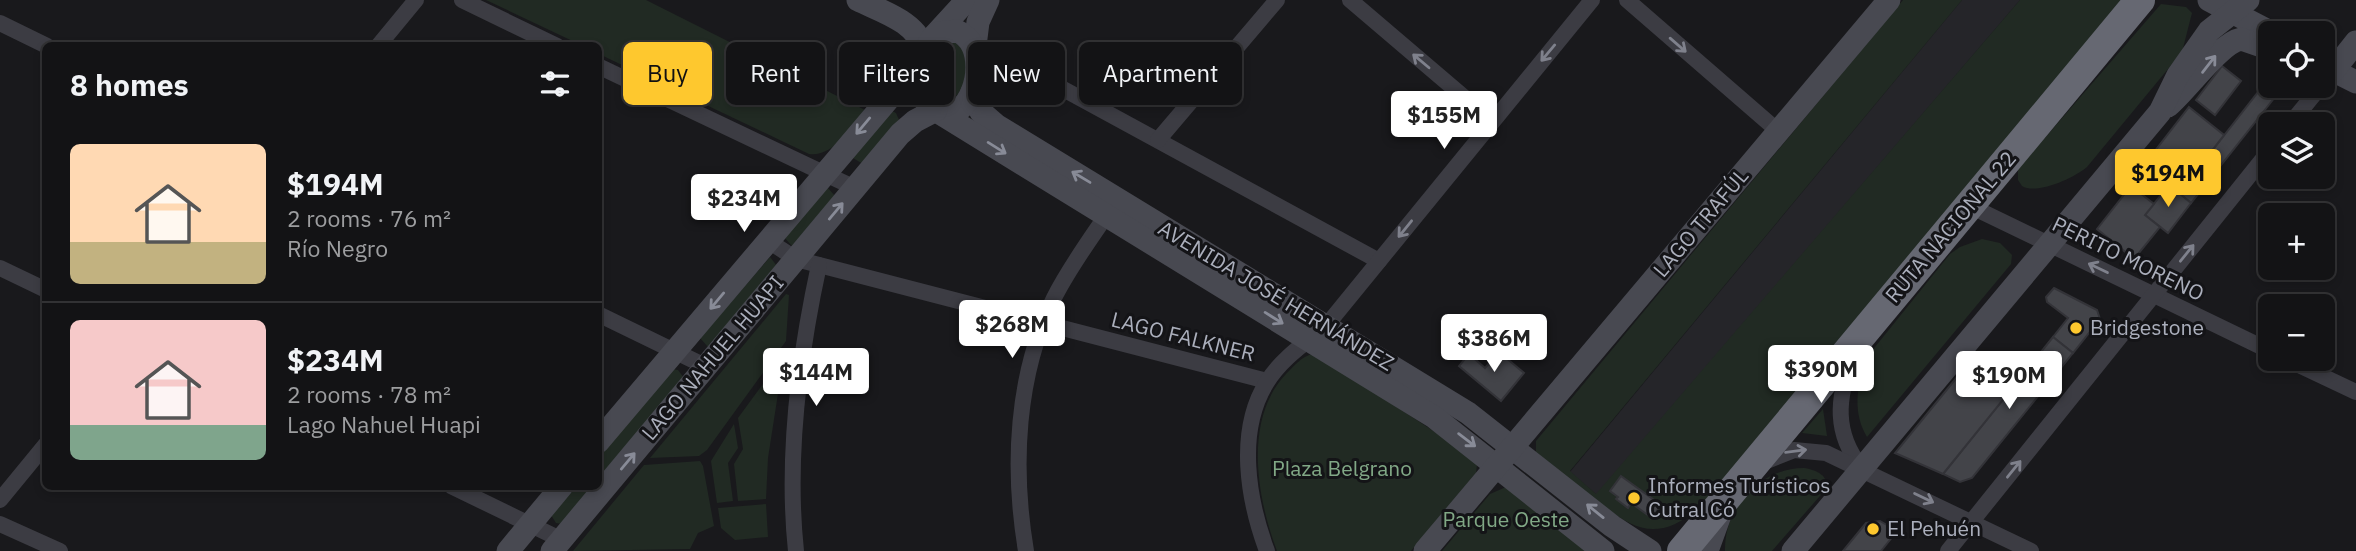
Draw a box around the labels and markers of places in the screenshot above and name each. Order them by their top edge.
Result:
pin: $155M [1395,92,1493,151]
pin: $194M [2119,150,2217,209]
pin: $234M [695,174,793,234]
pin: $268M [963,300,1061,360]
place label: Bridgestone [2090,313,2204,341]
pin: $386M [1445,314,1543,374]
marker: Bridgestone [2068,320,2084,336]
pin: $390M [1772,346,1870,405]
pin: $144M [767,348,865,408]
pin: $190M [1960,352,2058,411]
place label: Informes Turísticos Cutral Có [1648,471,1831,523]
marker: Informes Turísticos Cutral Có [1626,490,1642,506]
place label: El Pehuén [1887,514,1981,542]
marker: El Pehuén [1865,521,1881,537]

